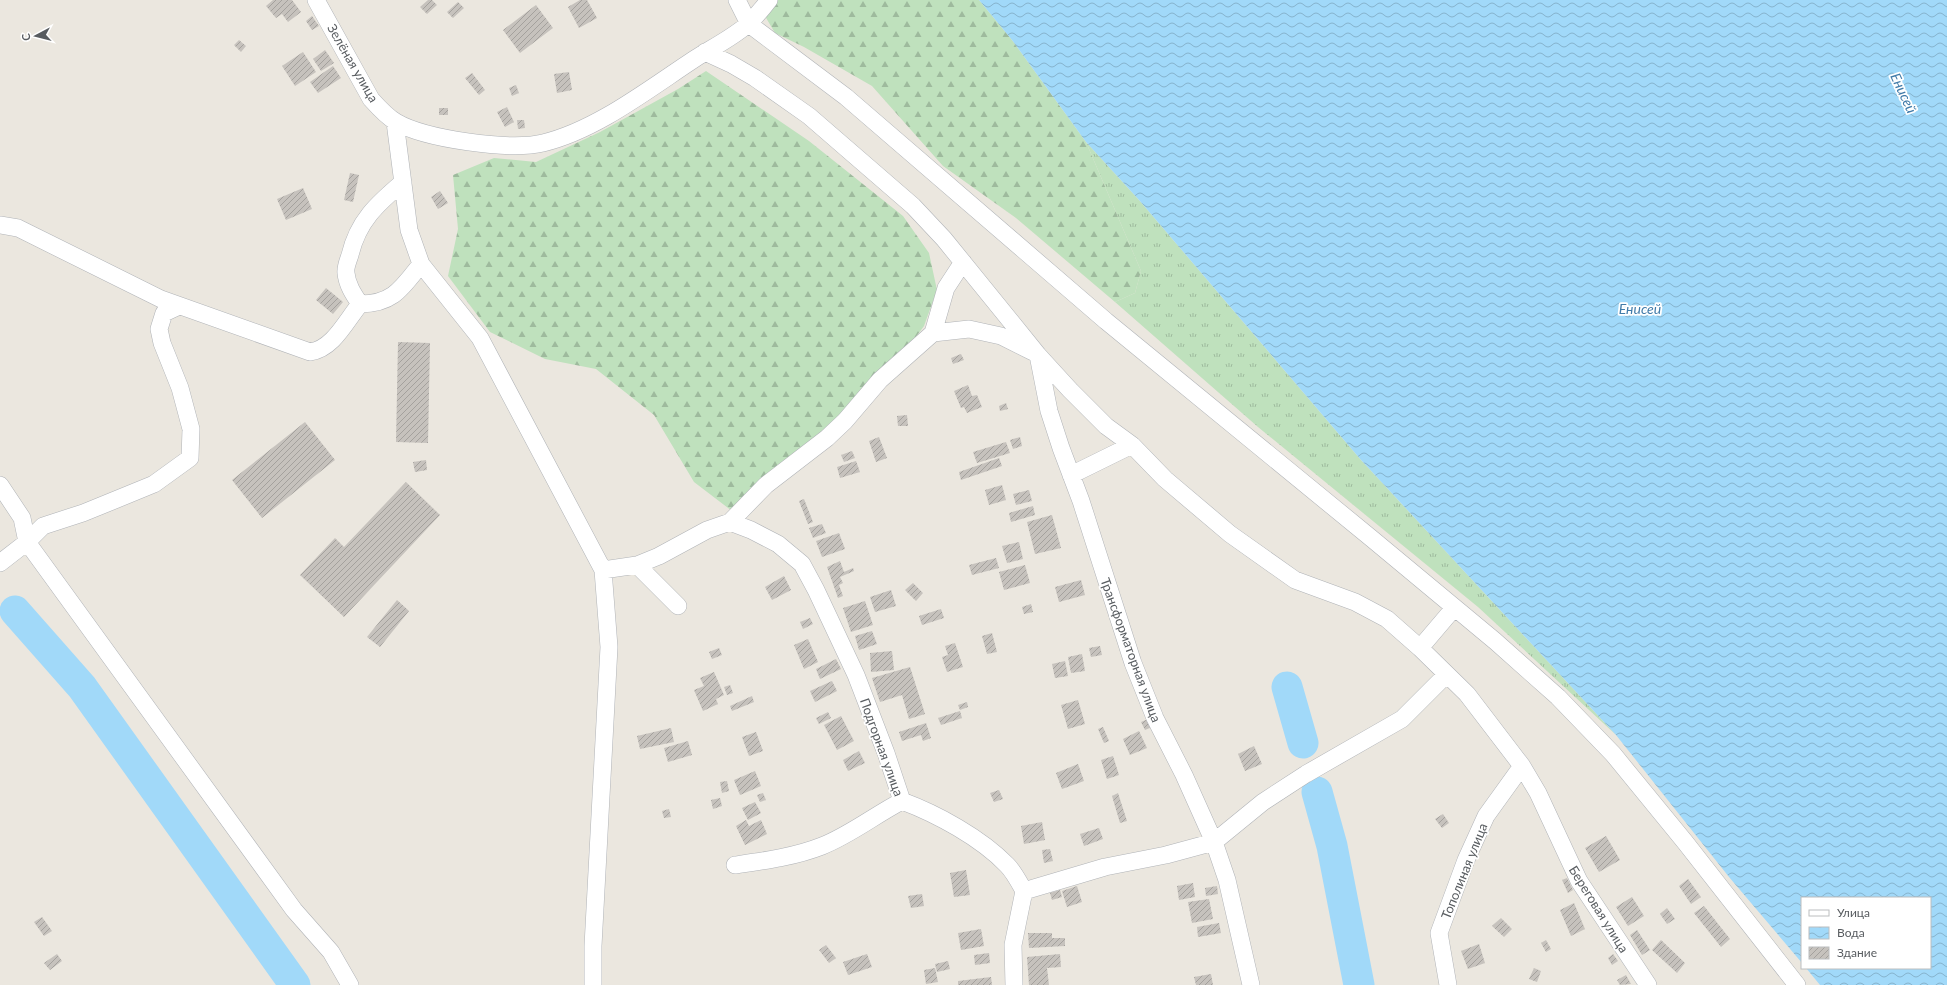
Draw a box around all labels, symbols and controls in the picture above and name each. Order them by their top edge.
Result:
north arrow [16,16,56,56]
street label: Зелёная улица [324,21,382,105]
text: С [19,32,32,42]
water label: Енисей [1887,70,1921,116]
water label: Енисей [1619,300,1661,317]
street label: Трансформаторная улица [1097,576,1165,724]
street label: Подгорная улица [857,696,907,798]
street label: Тополиная улица [1437,821,1491,921]
street label: Береговая улица [1566,863,1632,955]
legend [1801,897,1931,969]
text: Улица [1837,905,1870,920]
text: Вода [1837,925,1865,940]
text: Здание [1837,945,1877,960]

